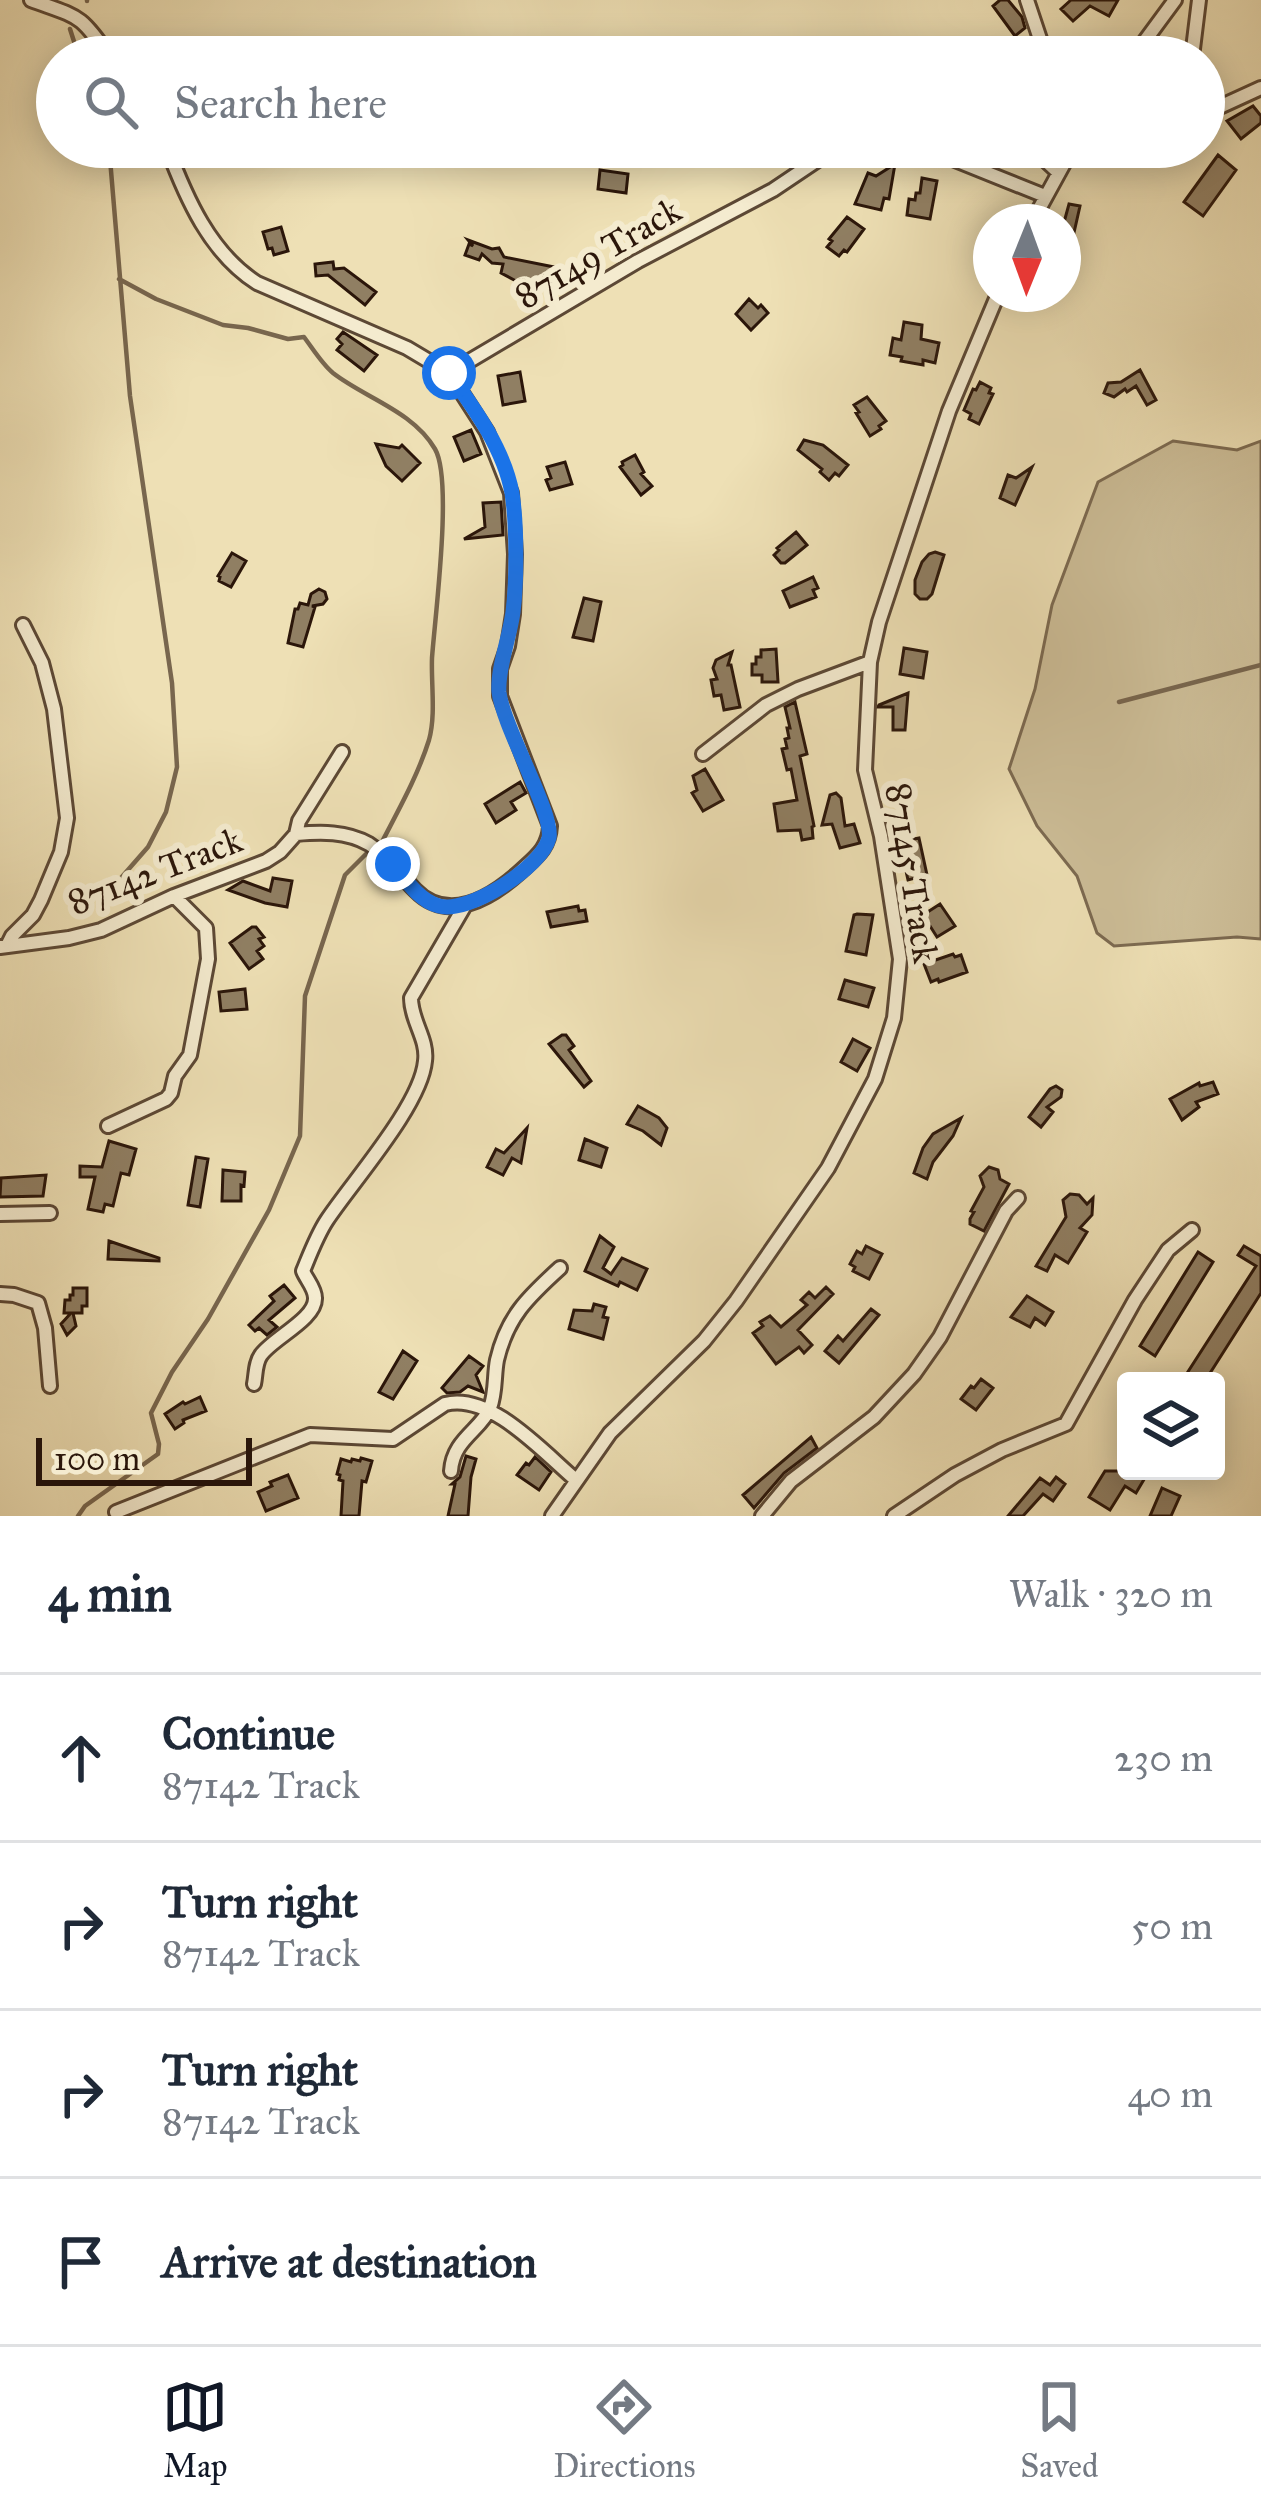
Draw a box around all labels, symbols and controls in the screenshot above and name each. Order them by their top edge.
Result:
search box [36,36,1225,168]
icon: search [78,69,144,135]
text: Search here [174,75,387,130]
street label: 87149 Track [507,188,689,318]
north arrow [973,204,1081,312]
route start [422,346,476,400]
street label: 87145 Track [876,780,948,966]
street label: 87142 Track [62,818,248,924]
route end [366,837,420,891]
map controls [1117,1372,1225,1480]
button: layers [1117,1372,1225,1480]
scale bar [36,1432,252,1485]
text: 100 m [54,1439,140,1479]
text: 4 min [48,1563,172,1625]
text: Walk · 320 m [1009,1570,1213,1618]
text: Continue [162,1706,335,1761]
icon: ahead [48,1725,114,1791]
text: 230 m [1114,1734,1213,1782]
text: 87142 Track [162,1761,360,1809]
text: Turn right [162,1874,358,1929]
icon: right [48,1893,114,1959]
text: 50 m [1131,1902,1213,1950]
text: 87142 Track [162,1929,360,1977]
text: Turn right [162,2042,358,2097]
icon: right [48,2061,114,2127]
text: 40 m [1127,2070,1213,2118]
text: 87142 Track [162,2097,360,2145]
icon: arrive [48,2229,114,2295]
text: Arrive at destination [162,2234,537,2289]
tab: Map [162,2374,228,2486]
tab: Directions [553,2374,695,2486]
tab: Saved [1020,2374,1099,2486]

